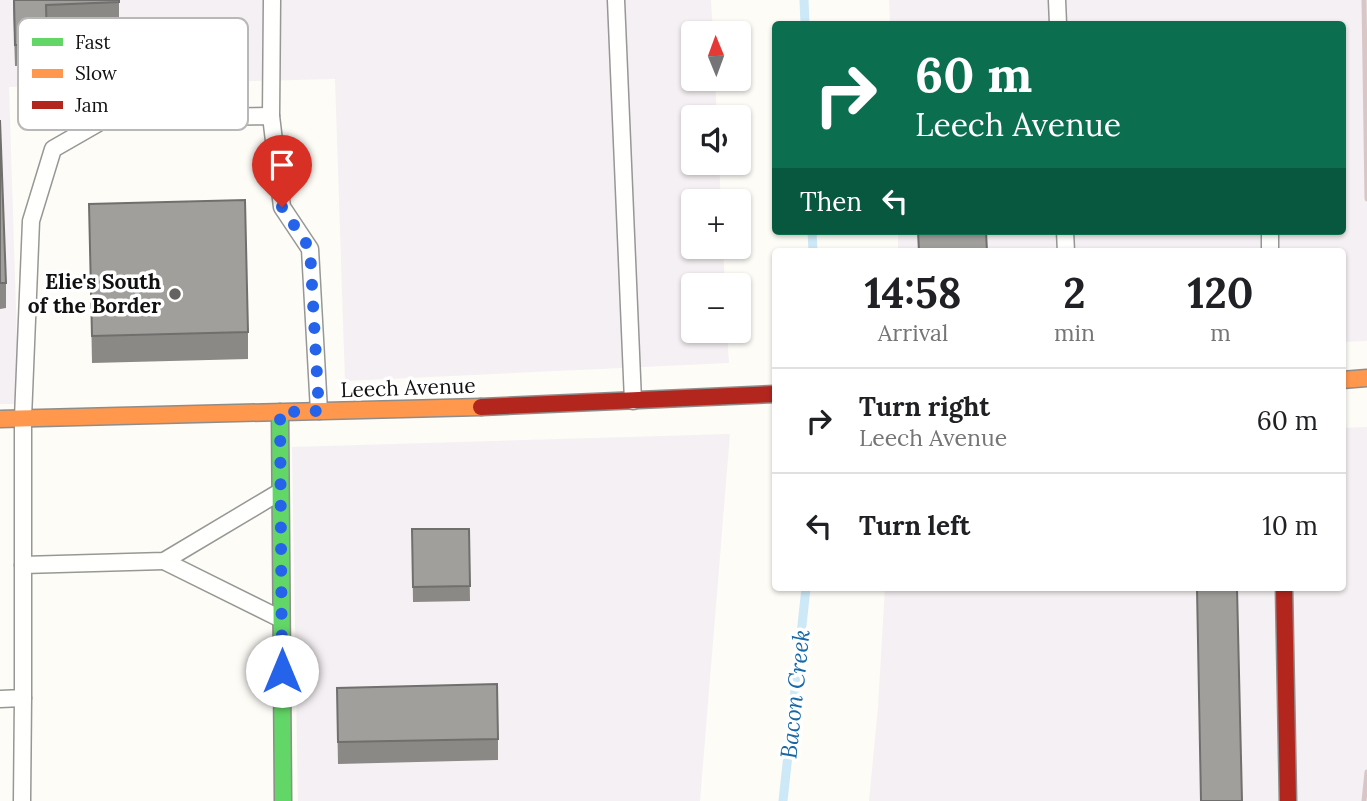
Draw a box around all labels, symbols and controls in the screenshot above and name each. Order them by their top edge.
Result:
legend [18,18,248,130]
north arrow [681,21,751,91]
map controls [681,21,751,343]
text: Fast [75,30,111,54]
text: 60 m [915,43,1032,105]
icon: right [800,49,891,140]
text: Slow [75,61,118,85]
text: Jam [74,93,109,117]
text: Leech Avenue [915,104,1121,145]
button: sound [681,105,751,175]
pin [252,135,312,207]
icon: arrive [263,146,301,184]
icon: left [876,182,914,220]
text: Then [800,185,862,218]
button: + [681,189,751,259]
text: 14:58 [864,266,962,320]
text: 2 [1063,266,1086,320]
text: 120 [1187,266,1254,320]
place label: Elie's South of the Border [28,268,161,319]
button: − [681,273,751,343]
marker: Elie's South of the Border [167,286,183,302]
text: Arrival [878,318,948,347]
text: min [1054,318,1095,347]
text: m [1210,318,1231,347]
street label: Leech Avenue [340,372,476,403]
text: Turn right [859,390,990,423]
icon: right [800,402,838,440]
text: 60 m [1257,404,1318,437]
text: Leech Avenue [859,423,1007,452]
icon: left [800,507,838,545]
text: Turn left [859,509,970,542]
text: 10 m [1262,509,1318,542]
water label: Bacon Creek [773,628,816,760]
position arrow [245,634,319,708]

